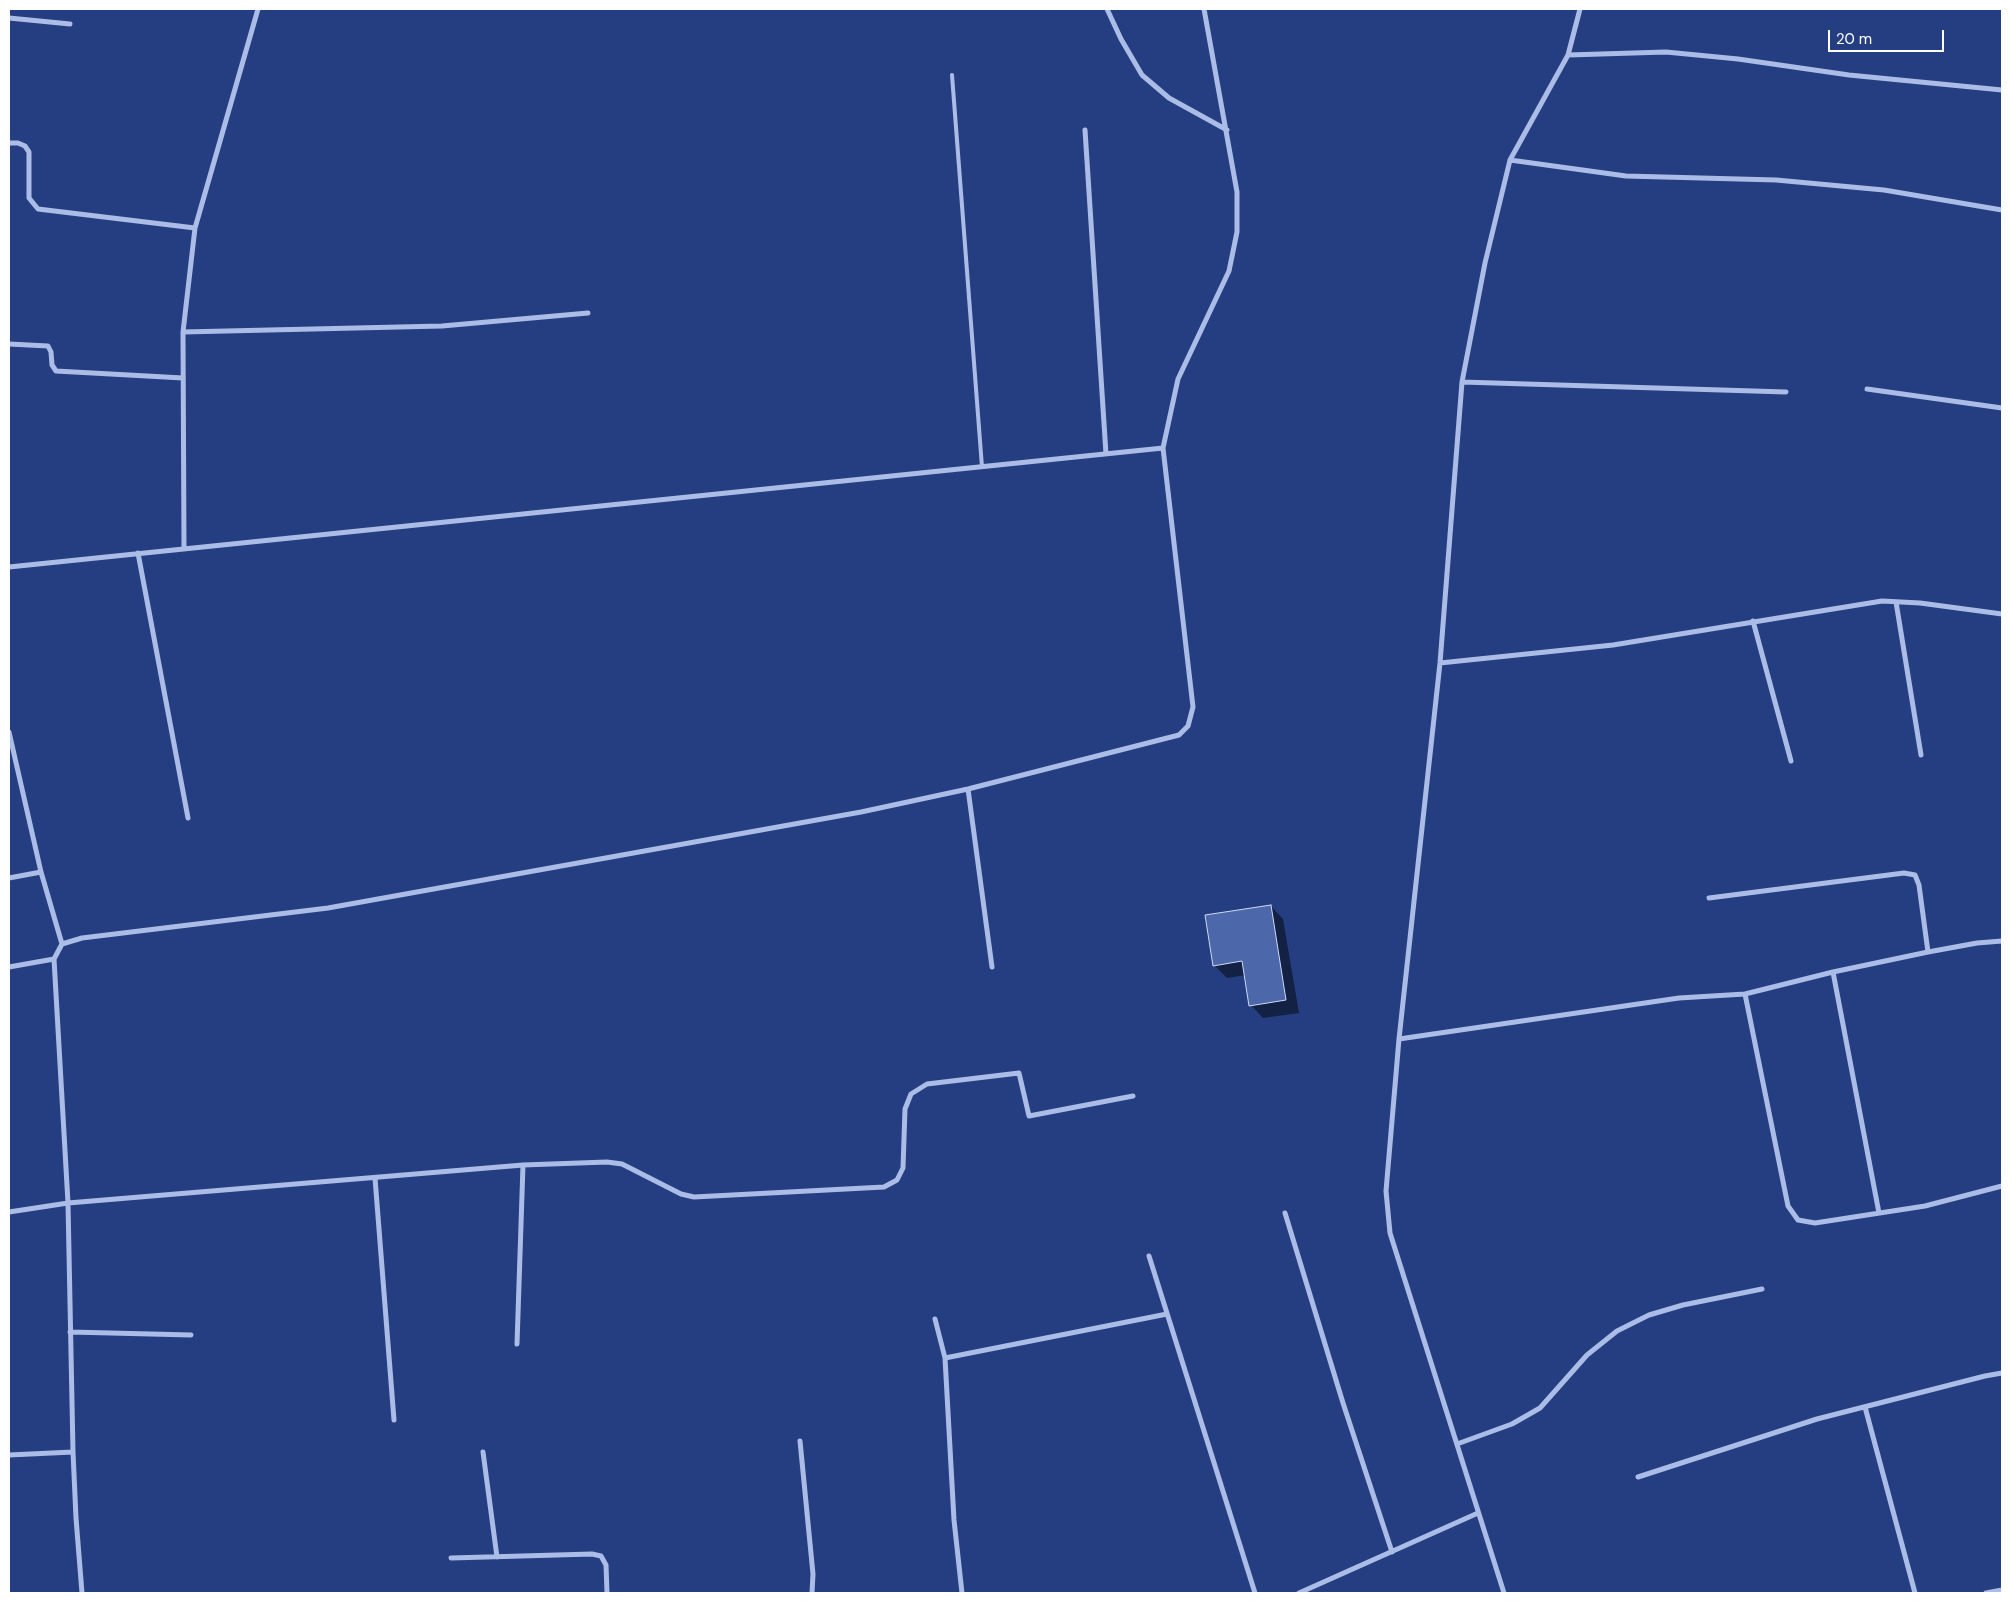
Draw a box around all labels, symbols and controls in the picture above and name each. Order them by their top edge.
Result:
scale bar [1831,20,1947,52]
text: 20 m [1836,29,1872,49]

